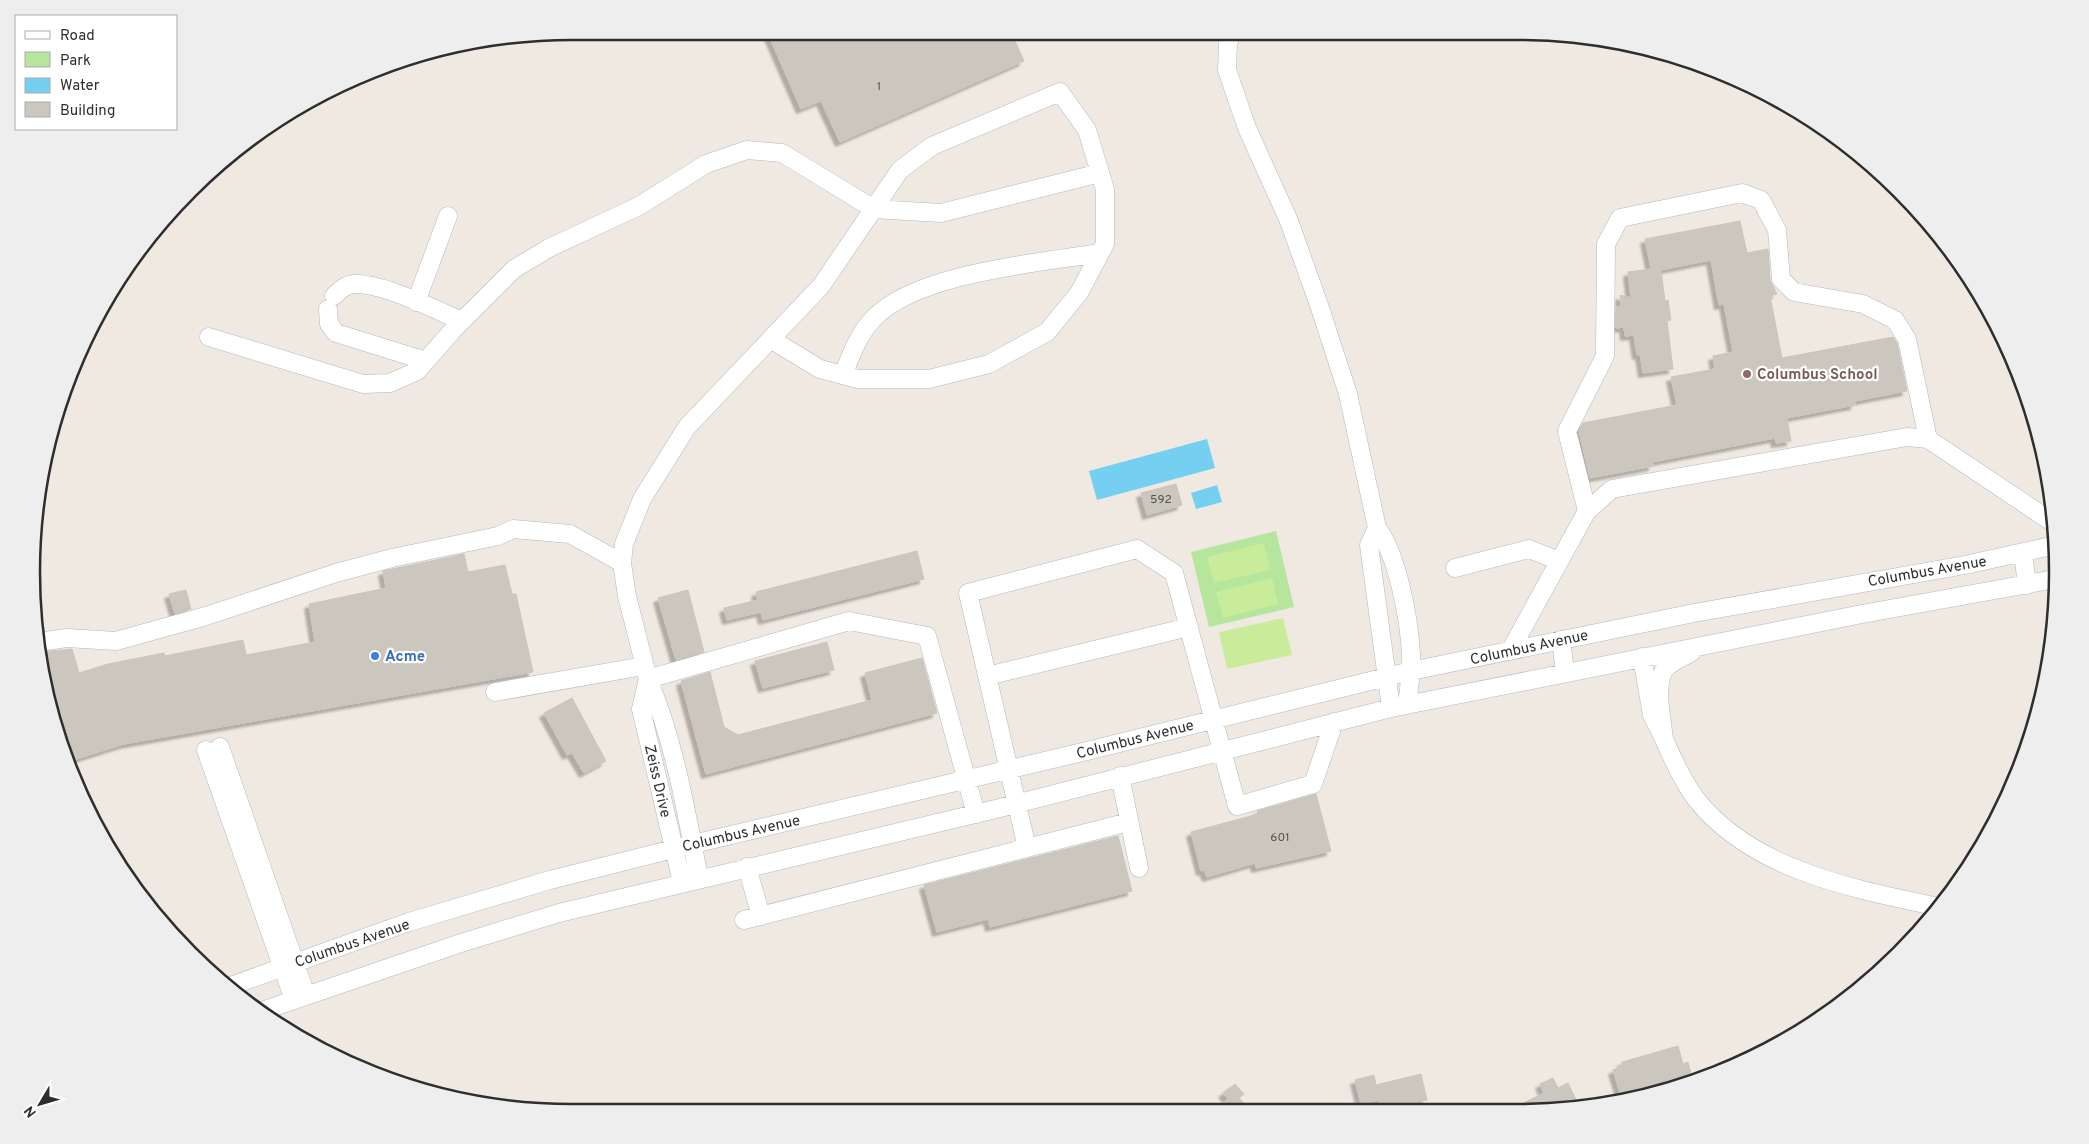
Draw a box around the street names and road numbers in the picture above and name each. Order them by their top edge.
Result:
street label: Columbus Avenue [1866,553,1988,592]
street label: Columbus Avenue [1468,627,1590,670]
street label: Columbus Avenue [1075,717,1196,764]
street label: Zeiss Drive [639,743,674,820]
street label: Columbus Avenue [681,812,802,857]
street label: Columbus Avenue [293,916,412,973]

